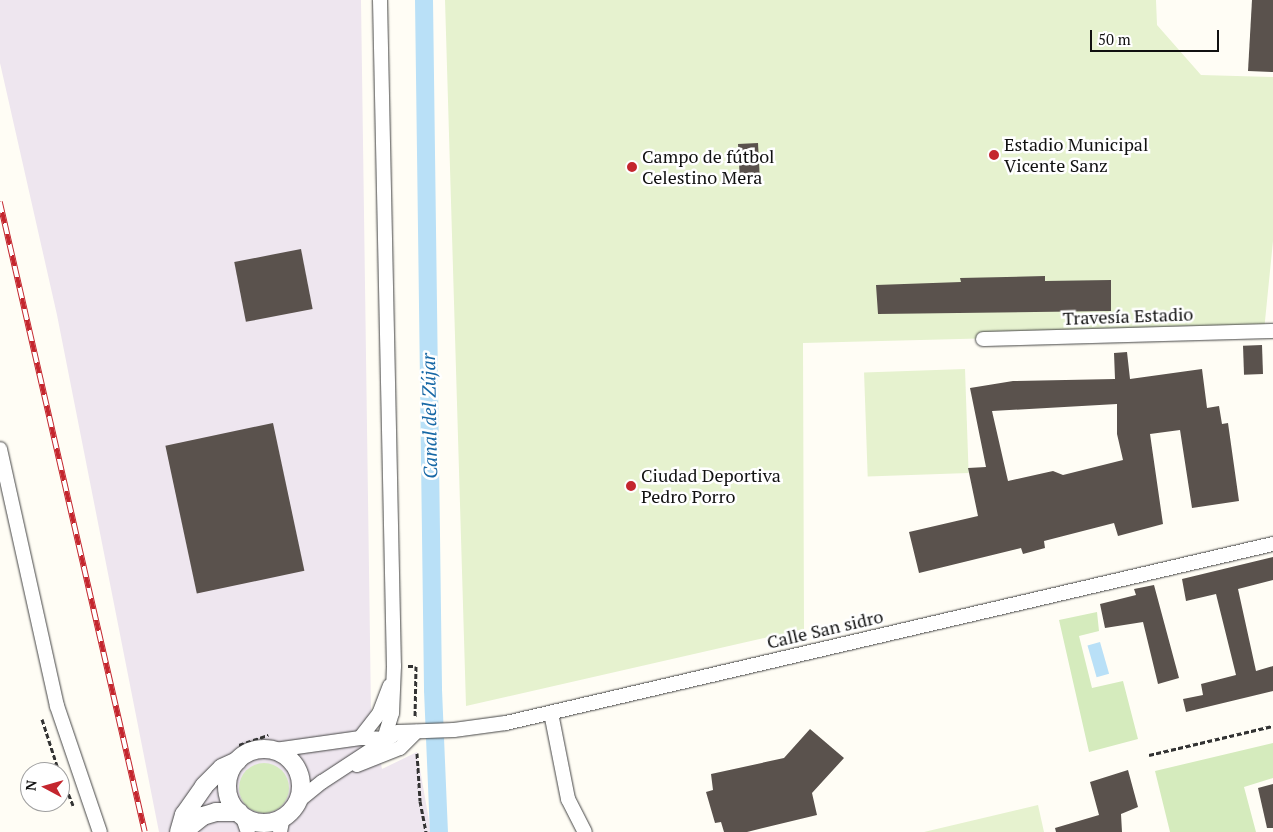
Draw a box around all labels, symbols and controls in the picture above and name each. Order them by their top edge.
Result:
scale bar [1093,20,1222,52]
text: 50 m [1098,29,1131,49]
place label: Estadio Municipal Vicente Sanz [1004,134,1148,176]
place label: Campo de fútbol Celestino Mera [642,146,774,188]
marker: Estadio Municipal Vicente Sanz [988,149,1000,161]
marker: Campo de fútbol Celestino Mera [626,161,638,173]
street label: Travesía Estadio [1062,303,1194,329]
water label: Canal del Zújar [417,353,441,479]
place label: Ciudad Deportiva Pedro Porro [641,465,781,508]
marker: Ciudad Deportiva Pedro Porro [625,480,637,492]
street label: Calle San sidro [765,605,885,653]
north arrow [20,762,70,812]
text: N [21,779,41,792]

